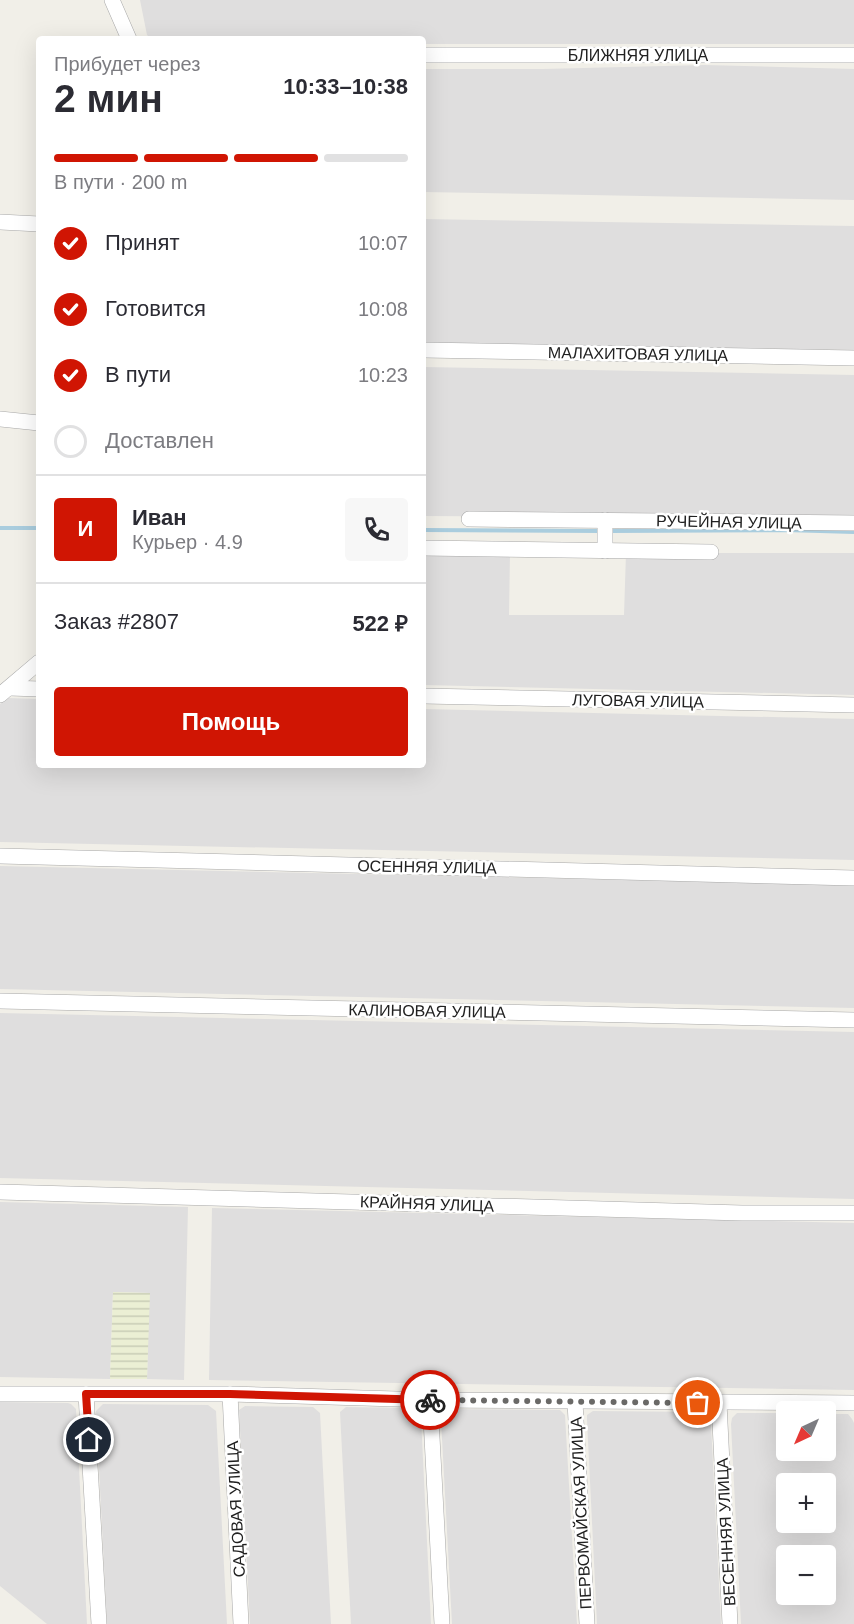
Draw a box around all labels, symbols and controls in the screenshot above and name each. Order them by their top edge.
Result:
street label: БЛИЖНЯЯ УЛИЦА [568,47,709,64]
text: Прибудет через [54,53,200,75]
text: 10:33–10:38 [283,74,408,99]
text: 2 мин [54,77,163,120]
text: В пути · 200 m [54,171,187,193]
icon: check [54,227,87,260]
text: Принят [105,230,179,255]
text: 10:07 [358,232,408,254]
icon: check [54,293,87,326]
text: Готовится [105,296,206,321]
text: 10:08 [358,298,408,320]
street label: МАЛАХИТОВАЯ УЛИЦА [548,344,729,364]
icon: check [54,359,87,392]
text: В пути [105,362,171,387]
text: 10:23 [358,364,408,386]
text: Доставлен [105,428,214,453]
button: phone [345,498,408,561]
text: Иван [132,505,187,530]
street label: РУЧЕЙНАЯ УЛИЦА [656,511,802,532]
text: И [78,516,93,541]
text: Курьер · 4.9 [132,531,243,553]
text: Заказ #2807 [54,609,179,634]
text: 522 ₽ [352,611,408,636]
button: Помощь [54,687,408,756]
street label: ЛУГОВАЯ УЛИЦА [572,691,704,711]
street label: ОСЕННЯЯ УЛИЦА [357,857,497,877]
street label: КАЛИНОВАЯ УЛИЦА [348,1001,506,1021]
street label: КРАЙНЯЯ УЛИЦА [360,1192,495,1215]
courier [400,1370,460,1430]
pin [672,1377,723,1428]
icon: bike [414,1384,447,1417]
icon: bag [681,1386,714,1419]
north arrow [776,1401,836,1461]
map controls [776,1401,836,1605]
pin [63,1414,114,1465]
street label: ПЕРВОМАЙСКАЯ УЛИЦА [566,1416,595,1610]
icon: home [72,1423,105,1456]
street label: САДОВАЯ УЛИЦА [224,1440,248,1578]
street label: ВЕСЕННЯЯ УЛИЦА [714,1457,738,1607]
button: + [776,1473,836,1533]
button: − [776,1545,836,1605]

